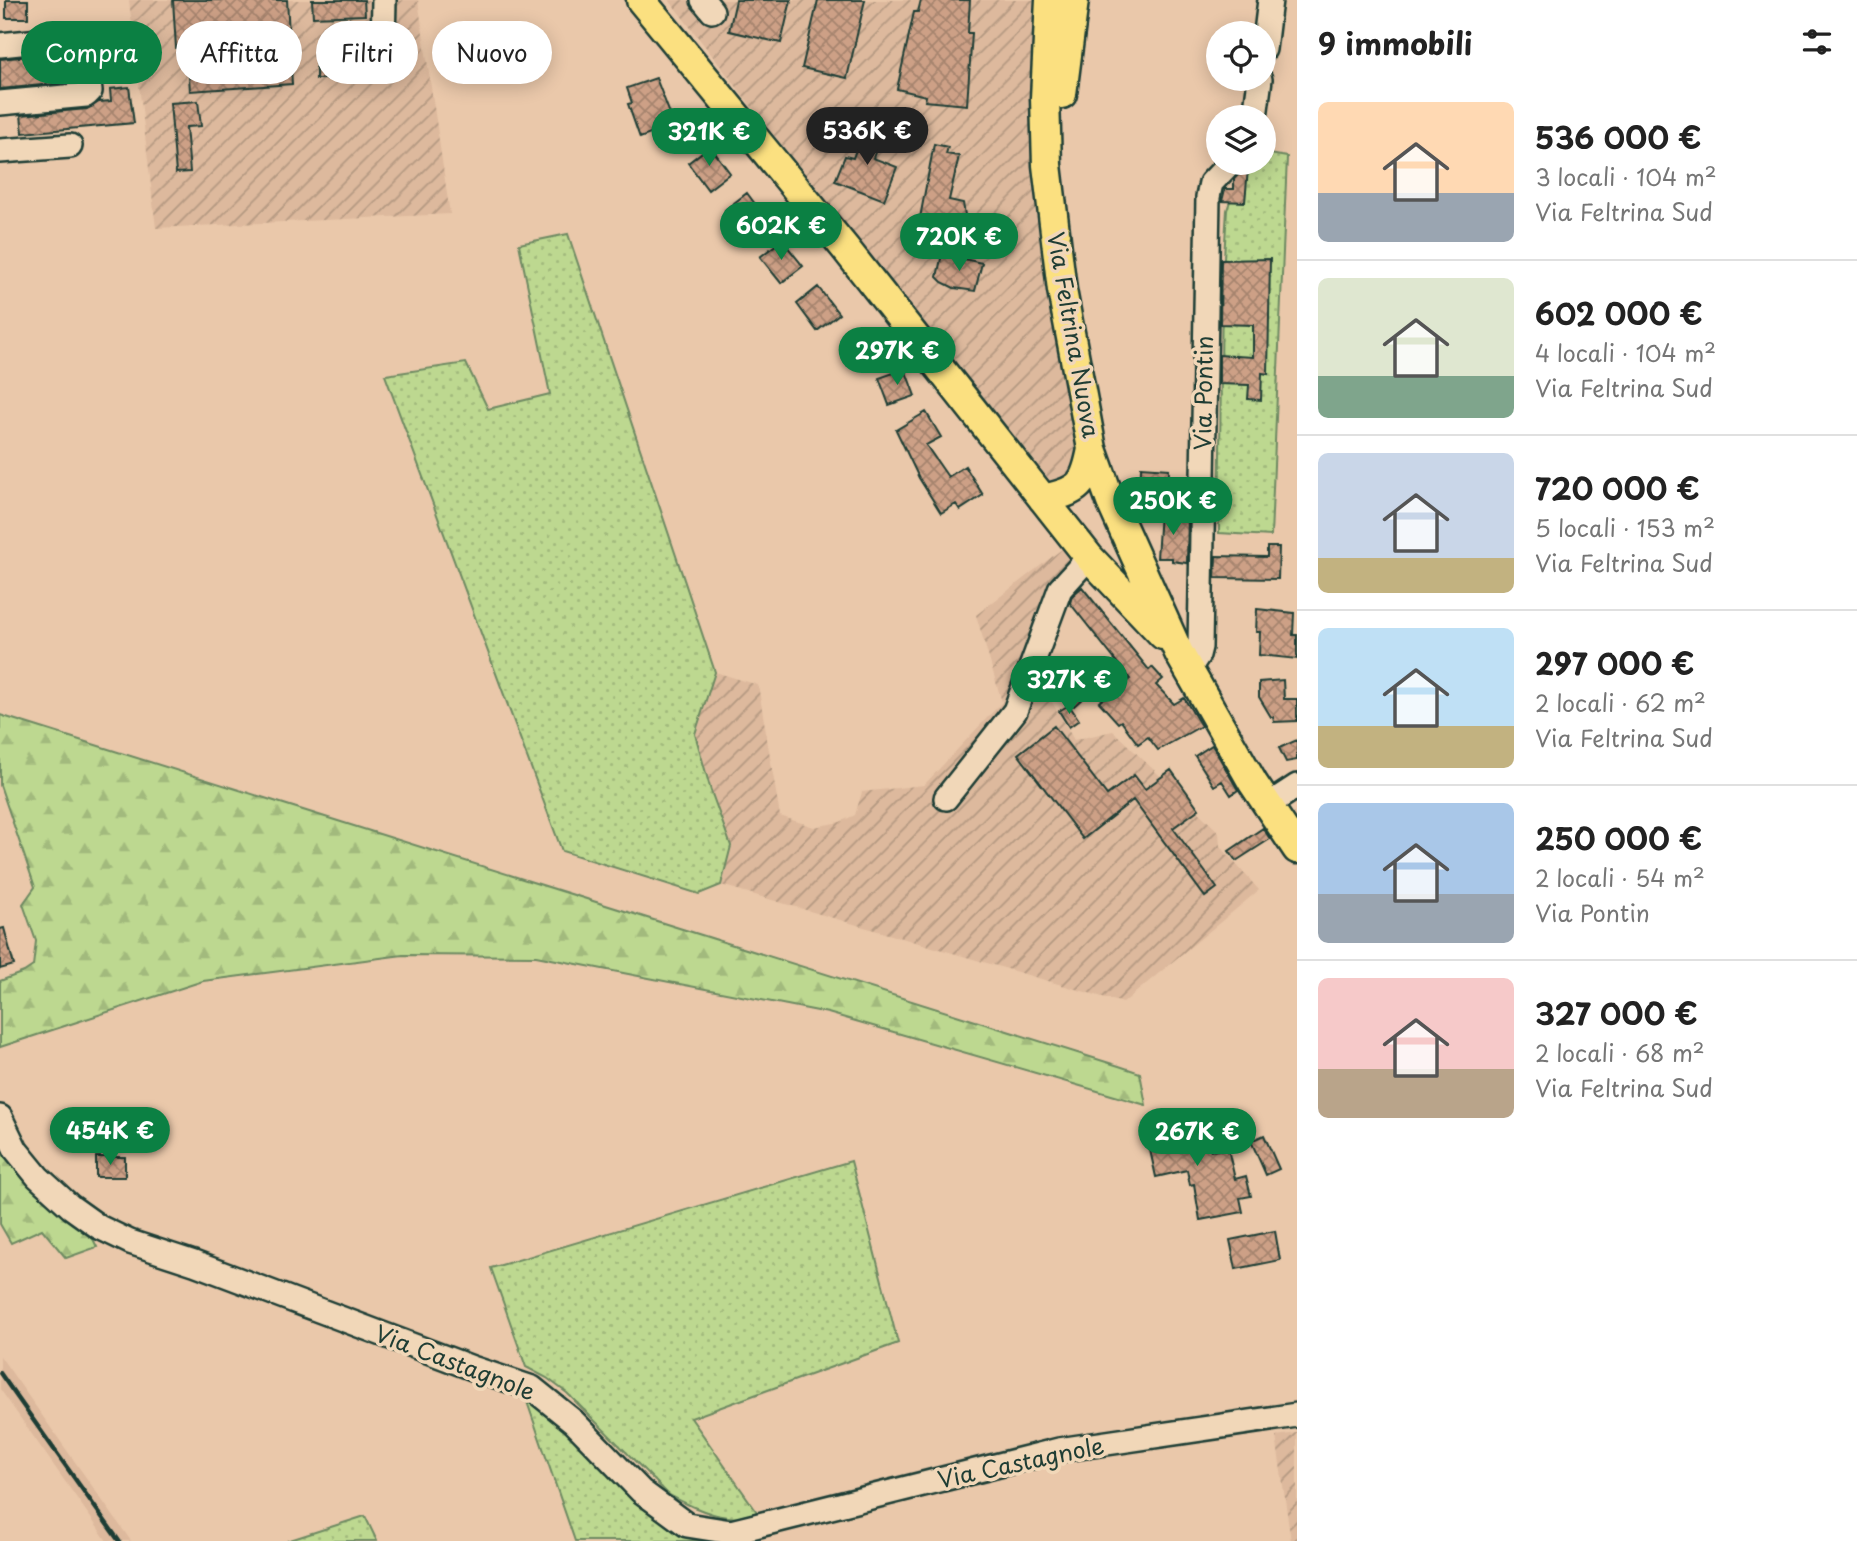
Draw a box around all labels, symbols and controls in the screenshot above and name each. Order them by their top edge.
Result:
text: 9 immobili [1318,20,1472,65]
chip: Compra [21,21,162,84]
chip: Affitta [176,21,302,84]
chip: Filtri [316,21,418,84]
chip: Nuovo [432,21,552,84]
map controls [1206,21,1276,175]
button: locate [1206,21,1276,91]
icon: filters [1798,23,1836,61]
button: layers [1206,105,1276,175]
pin: 321K € [652,108,766,168]
pin: 536K € [810,108,924,167]
text: 536K € [822,112,912,147]
text: 321K € [668,113,750,148]
text: 536 000 € [1535,114,1701,159]
icon: home [1374,130,1458,214]
text: 3 locali · 104 m² [1535,159,1717,194]
text: Via Feltrina Sud [1535,194,1713,229]
pin: 602K € [724,202,838,262]
text: 602K € [736,207,826,242]
pin: 720K € [902,214,1016,273]
text: 720K € [916,218,1002,253]
street label: Via Feltrina Nuova [1039,229,1110,440]
text: 602 000 € [1535,290,1703,335]
icon: home [1374,306,1458,390]
pin: 297K € [840,328,954,387]
text: 297K € [855,332,939,367]
street label: Via Pontin [1184,335,1221,451]
text: 4 locali · 104 m² [1535,335,1716,370]
text: Via Feltrina Sud [1535,370,1713,405]
text: 720 000 € [1535,465,1700,510]
pin: 250K € [1116,477,1230,537]
icon: home [1374,481,1458,565]
text: 250K € [1129,482,1217,517]
text: 5 locali · 153 m² [1535,510,1715,545]
text: Via Feltrina Sud [1535,545,1713,580]
text: 297 000 € [1535,640,1695,685]
pin: 327K € [1012,656,1126,716]
icon: home [1374,656,1458,740]
text: 327K € [1027,661,1111,696]
text: 2 locali · 62 m² [1535,685,1706,720]
text: Via Feltrina Sud [1535,720,1713,755]
text: 250 000 € [1535,815,1702,860]
icon: home [1374,831,1458,915]
text: 2 locali · 54 m² [1535,860,1705,895]
text: Via Pontin [1535,895,1650,930]
text: 327 000 € [1535,990,1698,1035]
icon: home [1374,1006,1458,1090]
text: 2 locali · 68 m² [1535,1035,1705,1070]
text: Via Feltrina Sud [1535,1070,1713,1105]
pin: 454K € [53,1108,167,1167]
pin: 267K € [1140,1108,1254,1168]
text: 454K € [66,1112,154,1147]
text: 267K € [1154,1113,1240,1148]
street label: Via Castagnole [370,1315,541,1408]
street label: Via Castagnole [934,1427,1107,1496]

